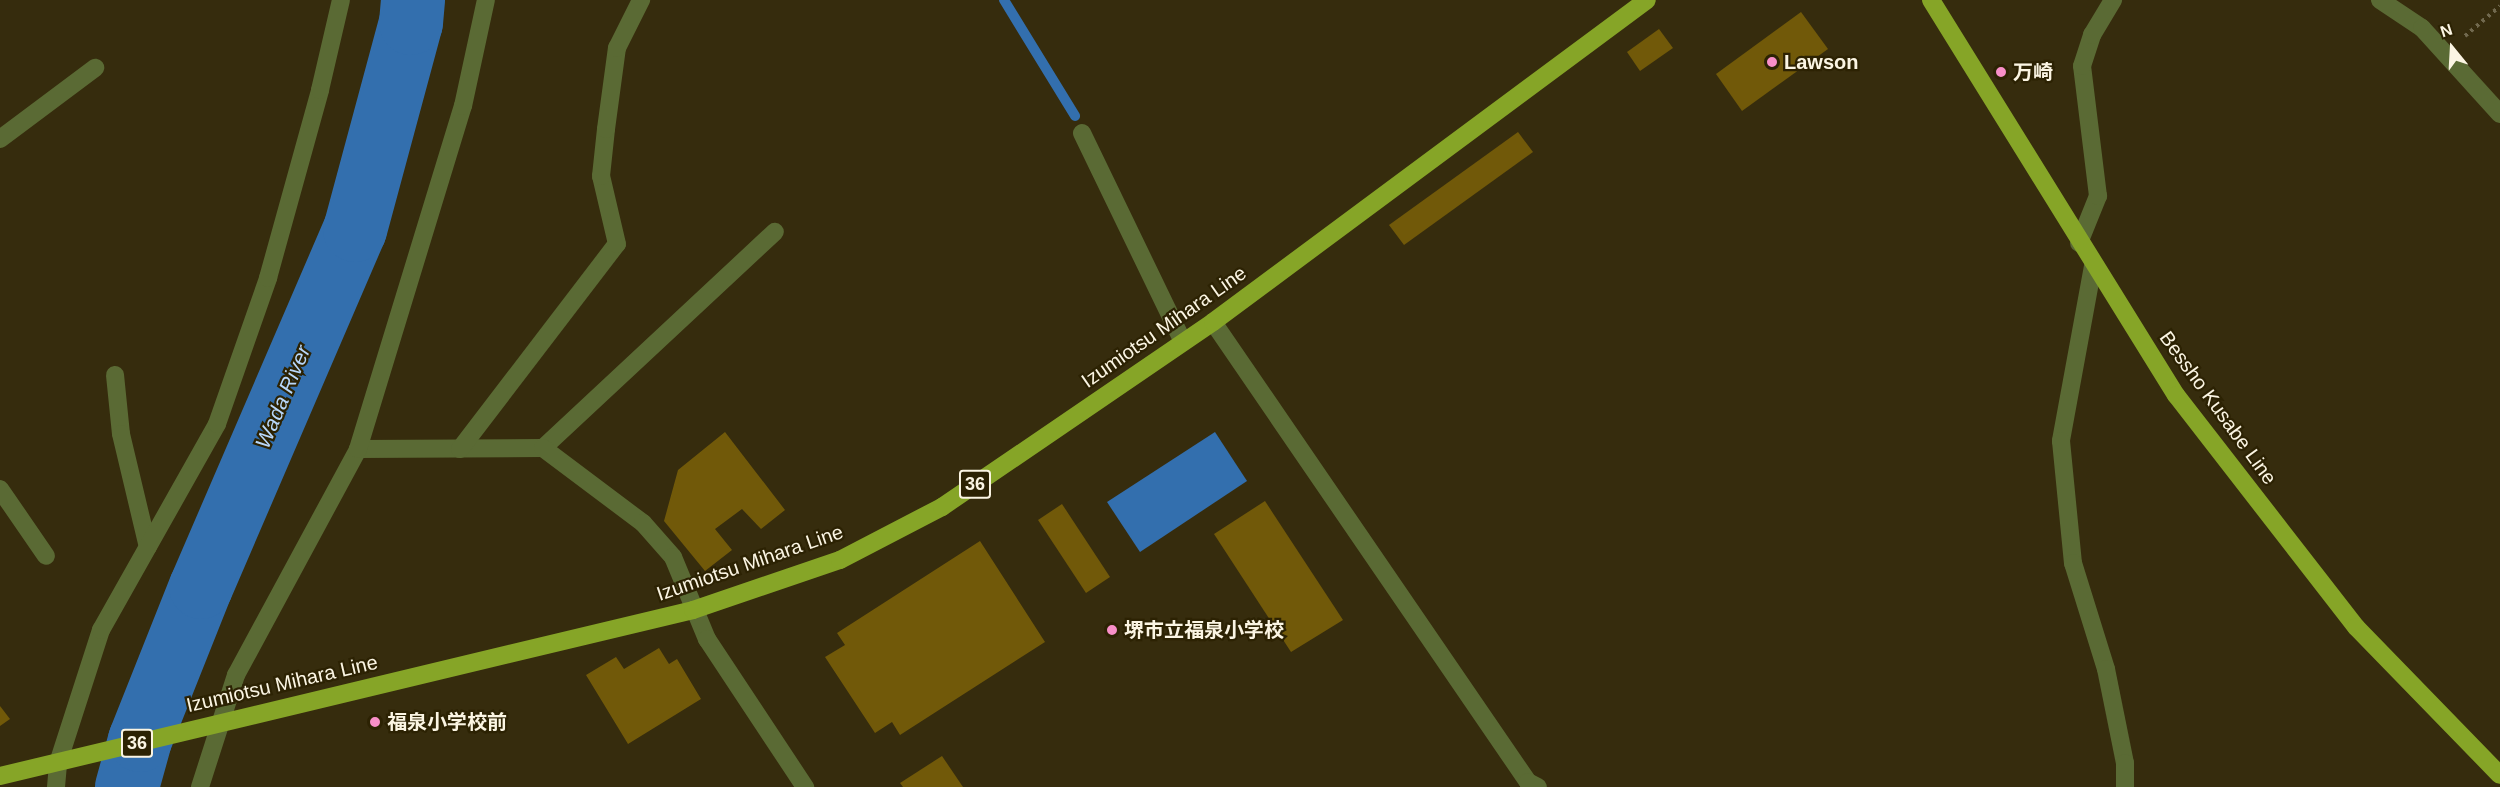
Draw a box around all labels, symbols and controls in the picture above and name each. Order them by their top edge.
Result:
north arrow [2422,18,2482,78]
text: N [2438,21,2454,40]
place label: Lawson [1784,50,1858,74]
marker: Lawson [1765,55,1779,69]
place label: 万崎 [2013,60,2053,84]
marker: 万崎 [1994,65,2008,79]
street label: Izumiotsu Mihara Line [1077,261,1251,393]
street label: Bessho Kusabe Line [2154,327,2282,489]
water label: Wada River [250,342,316,452]
road number: 36 [958,469,992,499]
street label: Izumiotsu Mihara Line [654,520,846,606]
place label: 堺市立福泉小学校 [1124,618,1284,642]
marker: 堺市立福泉小学校 [1105,623,1119,637]
street label: Izumiotsu Mihara Line [184,650,380,718]
place label: 福泉小学校前 [387,710,507,734]
marker: 福泉小学校前 [368,715,382,729]
road number: 36 [120,728,154,758]

